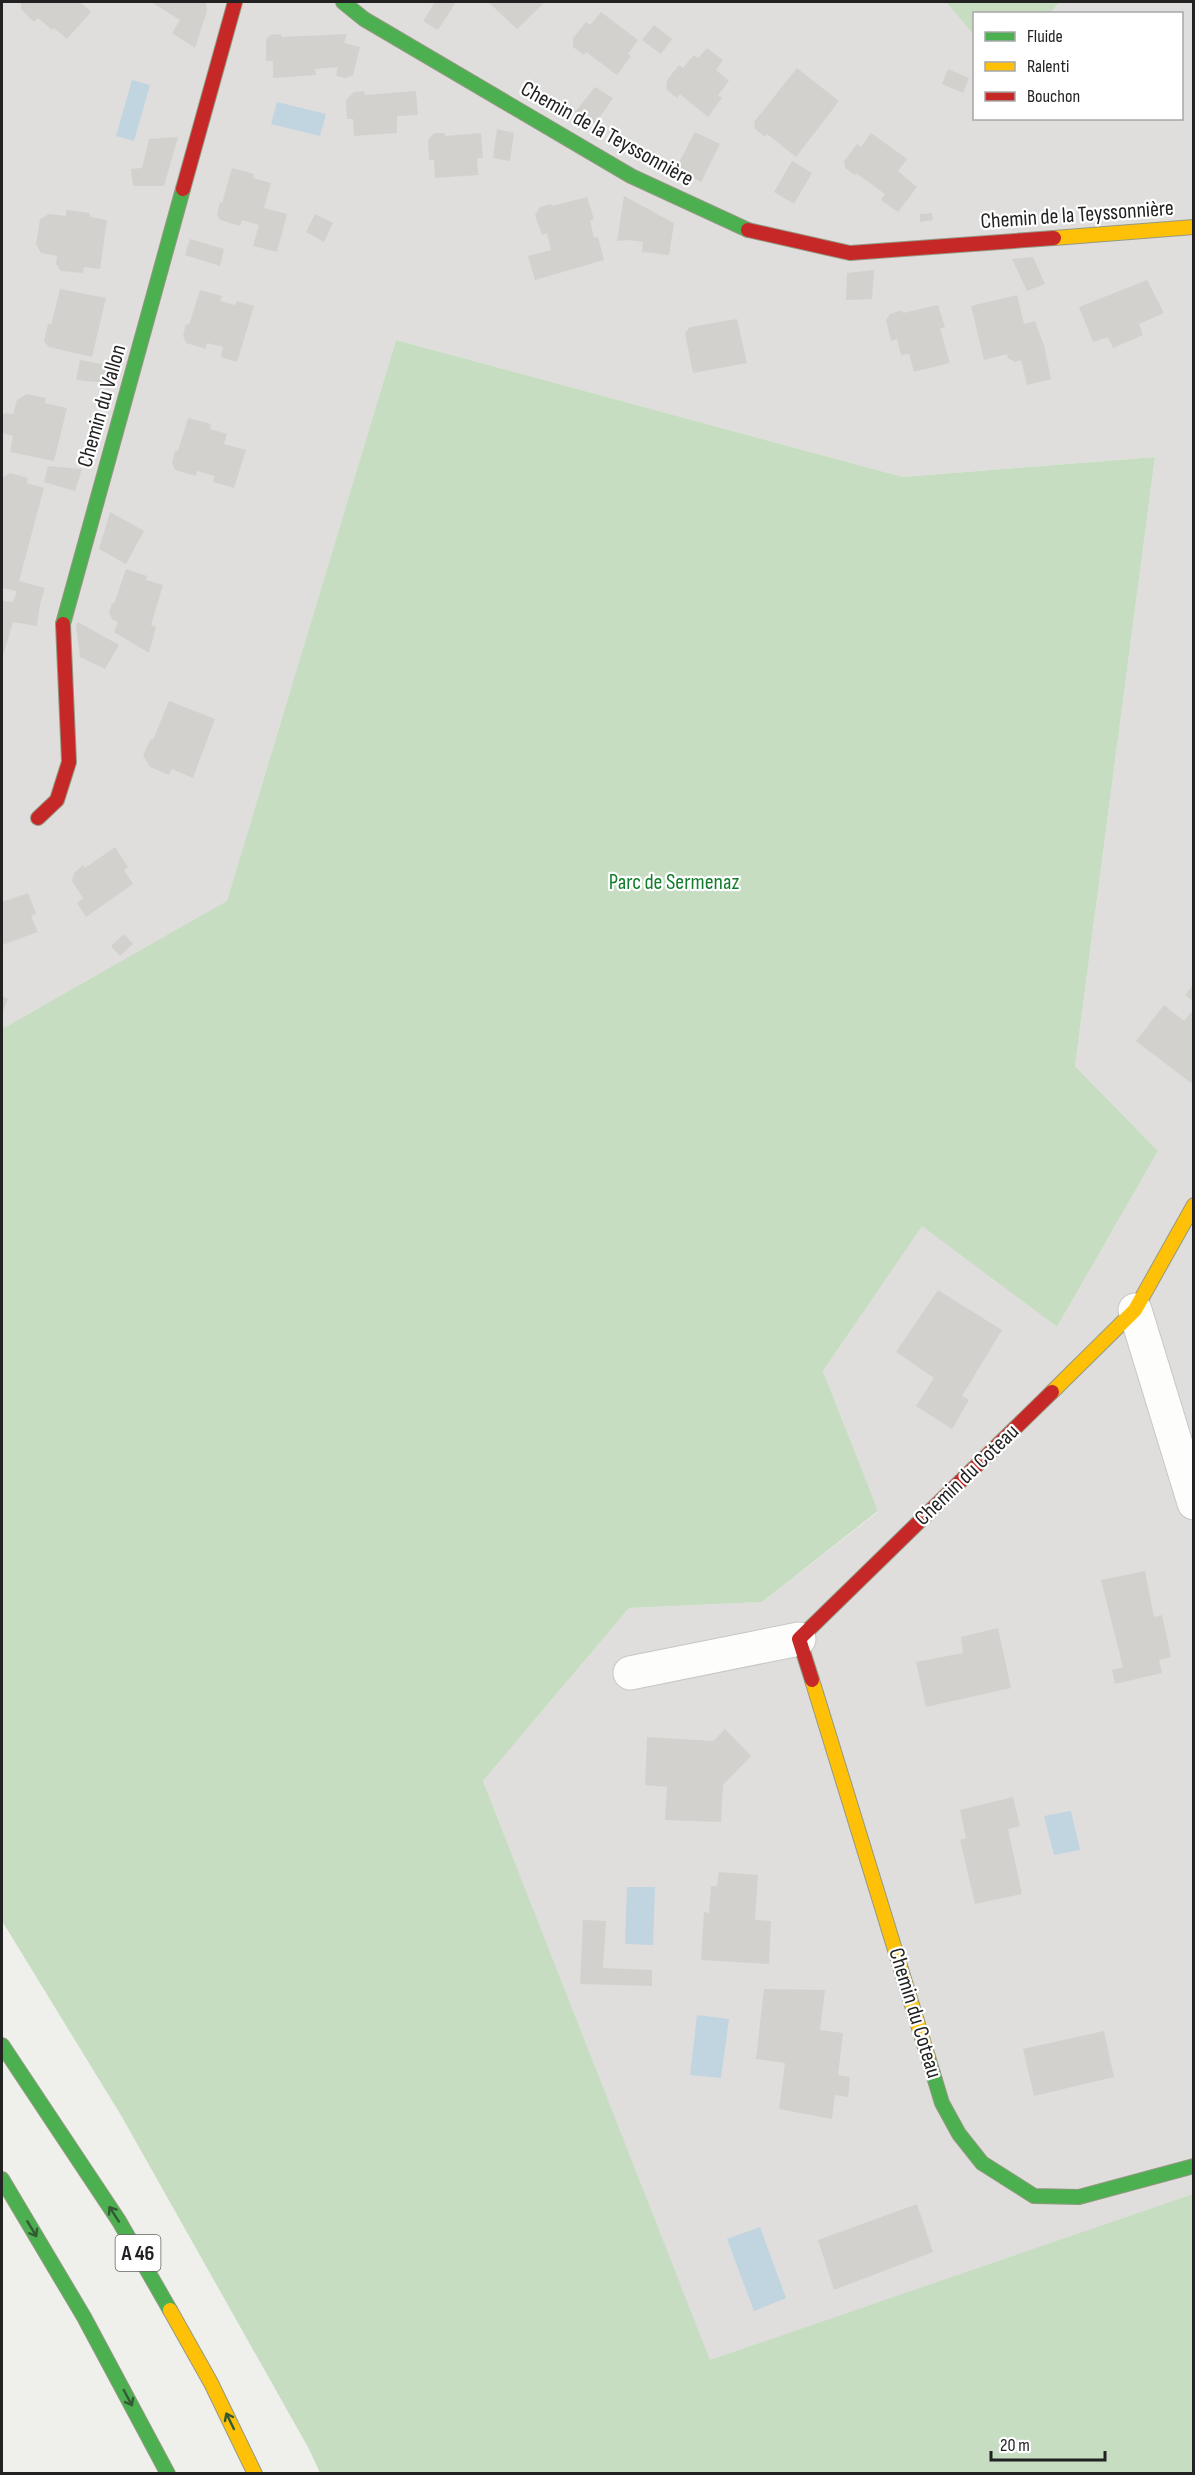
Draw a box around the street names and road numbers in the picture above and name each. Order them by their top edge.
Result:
street label: Chemin de la Teyssonnière [516,75,698,193]
street label: Chemin de la Teyssonnière [980,195,1174,235]
street label: Chemin du Vallon [72,342,132,470]
street label: Chemin du Coteau [909,1419,1025,1531]
street label: Chemin du Coteau [882,1945,948,2081]
road number: A 46 [116,2235,160,2271]

